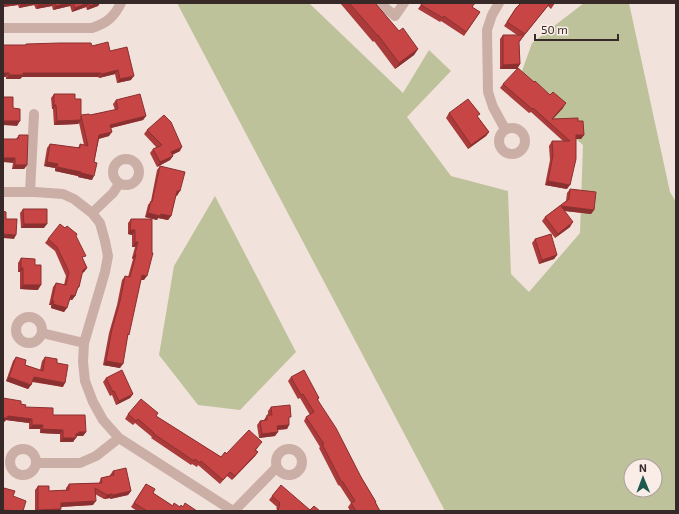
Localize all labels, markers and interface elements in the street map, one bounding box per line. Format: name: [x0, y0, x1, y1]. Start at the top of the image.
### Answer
scale bar: [535, 16, 618, 42]
text: 50 m: [541, 22, 568, 36]
north arrow: [623, 458, 663, 498]
text: N: [639, 461, 647, 474]

